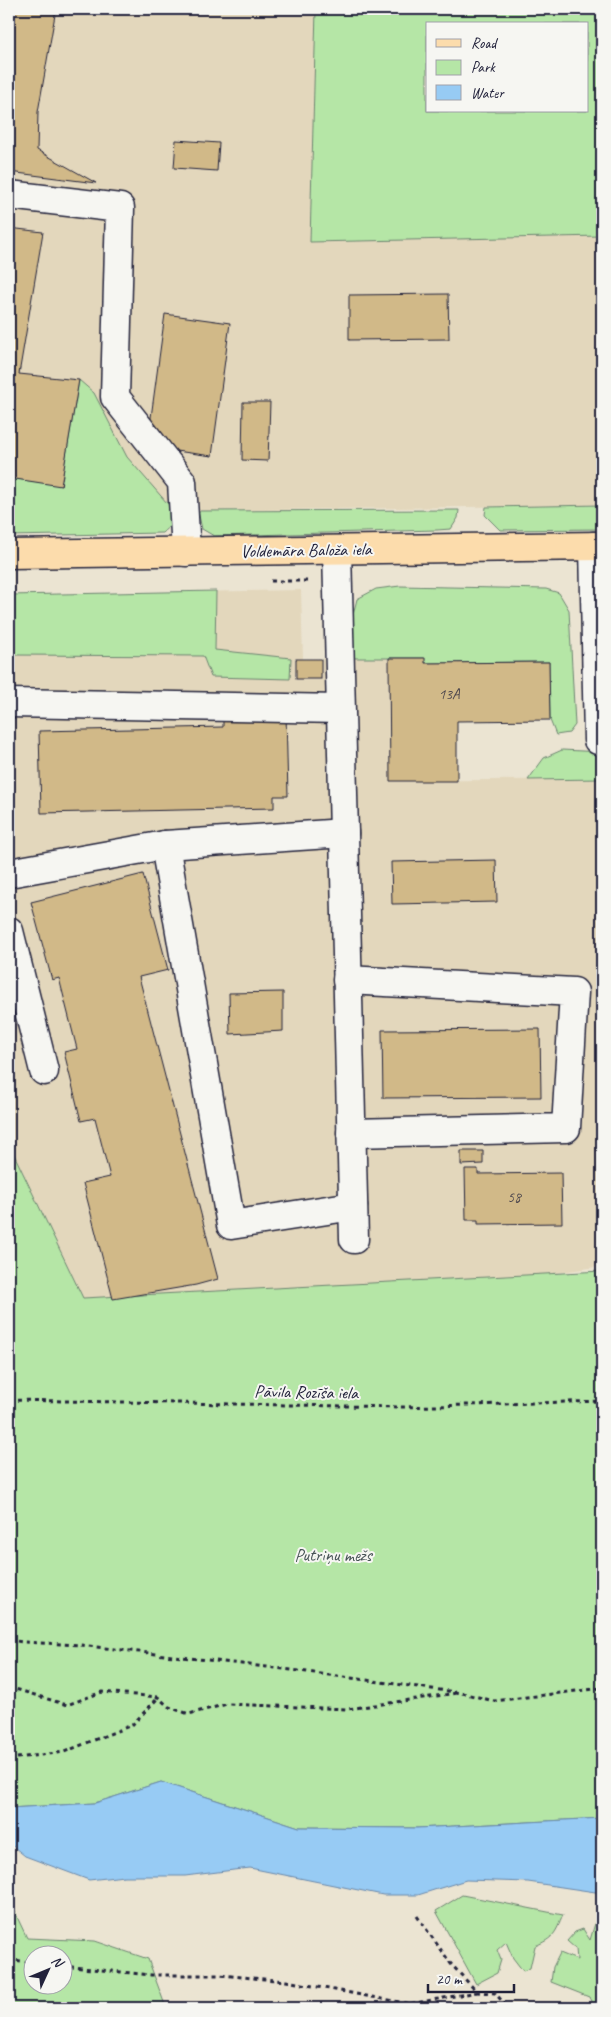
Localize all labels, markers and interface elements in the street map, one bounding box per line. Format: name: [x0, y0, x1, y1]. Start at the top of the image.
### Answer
legend: [426, 22, 588, 112]
text: Road: [471, 34, 498, 53]
text: Park: [471, 58, 496, 77]
text: Water: [471, 84, 505, 103]
street label: Voldemāra Baloža iela: [240, 538, 373, 562]
house number: 13A: [438, 685, 461, 704]
house number: 58: [507, 1188, 522, 1207]
street label: Pāvila Rozīša iela: [254, 1380, 359, 1404]
park label: Putriņu mežs: [294, 1544, 373, 1566]
north arrow: [22, 1944, 72, 1994]
text: N: [48, 1952, 68, 1972]
scale bar: [428, 1962, 515, 1994]
text: 20 m: [436, 1970, 463, 1989]

